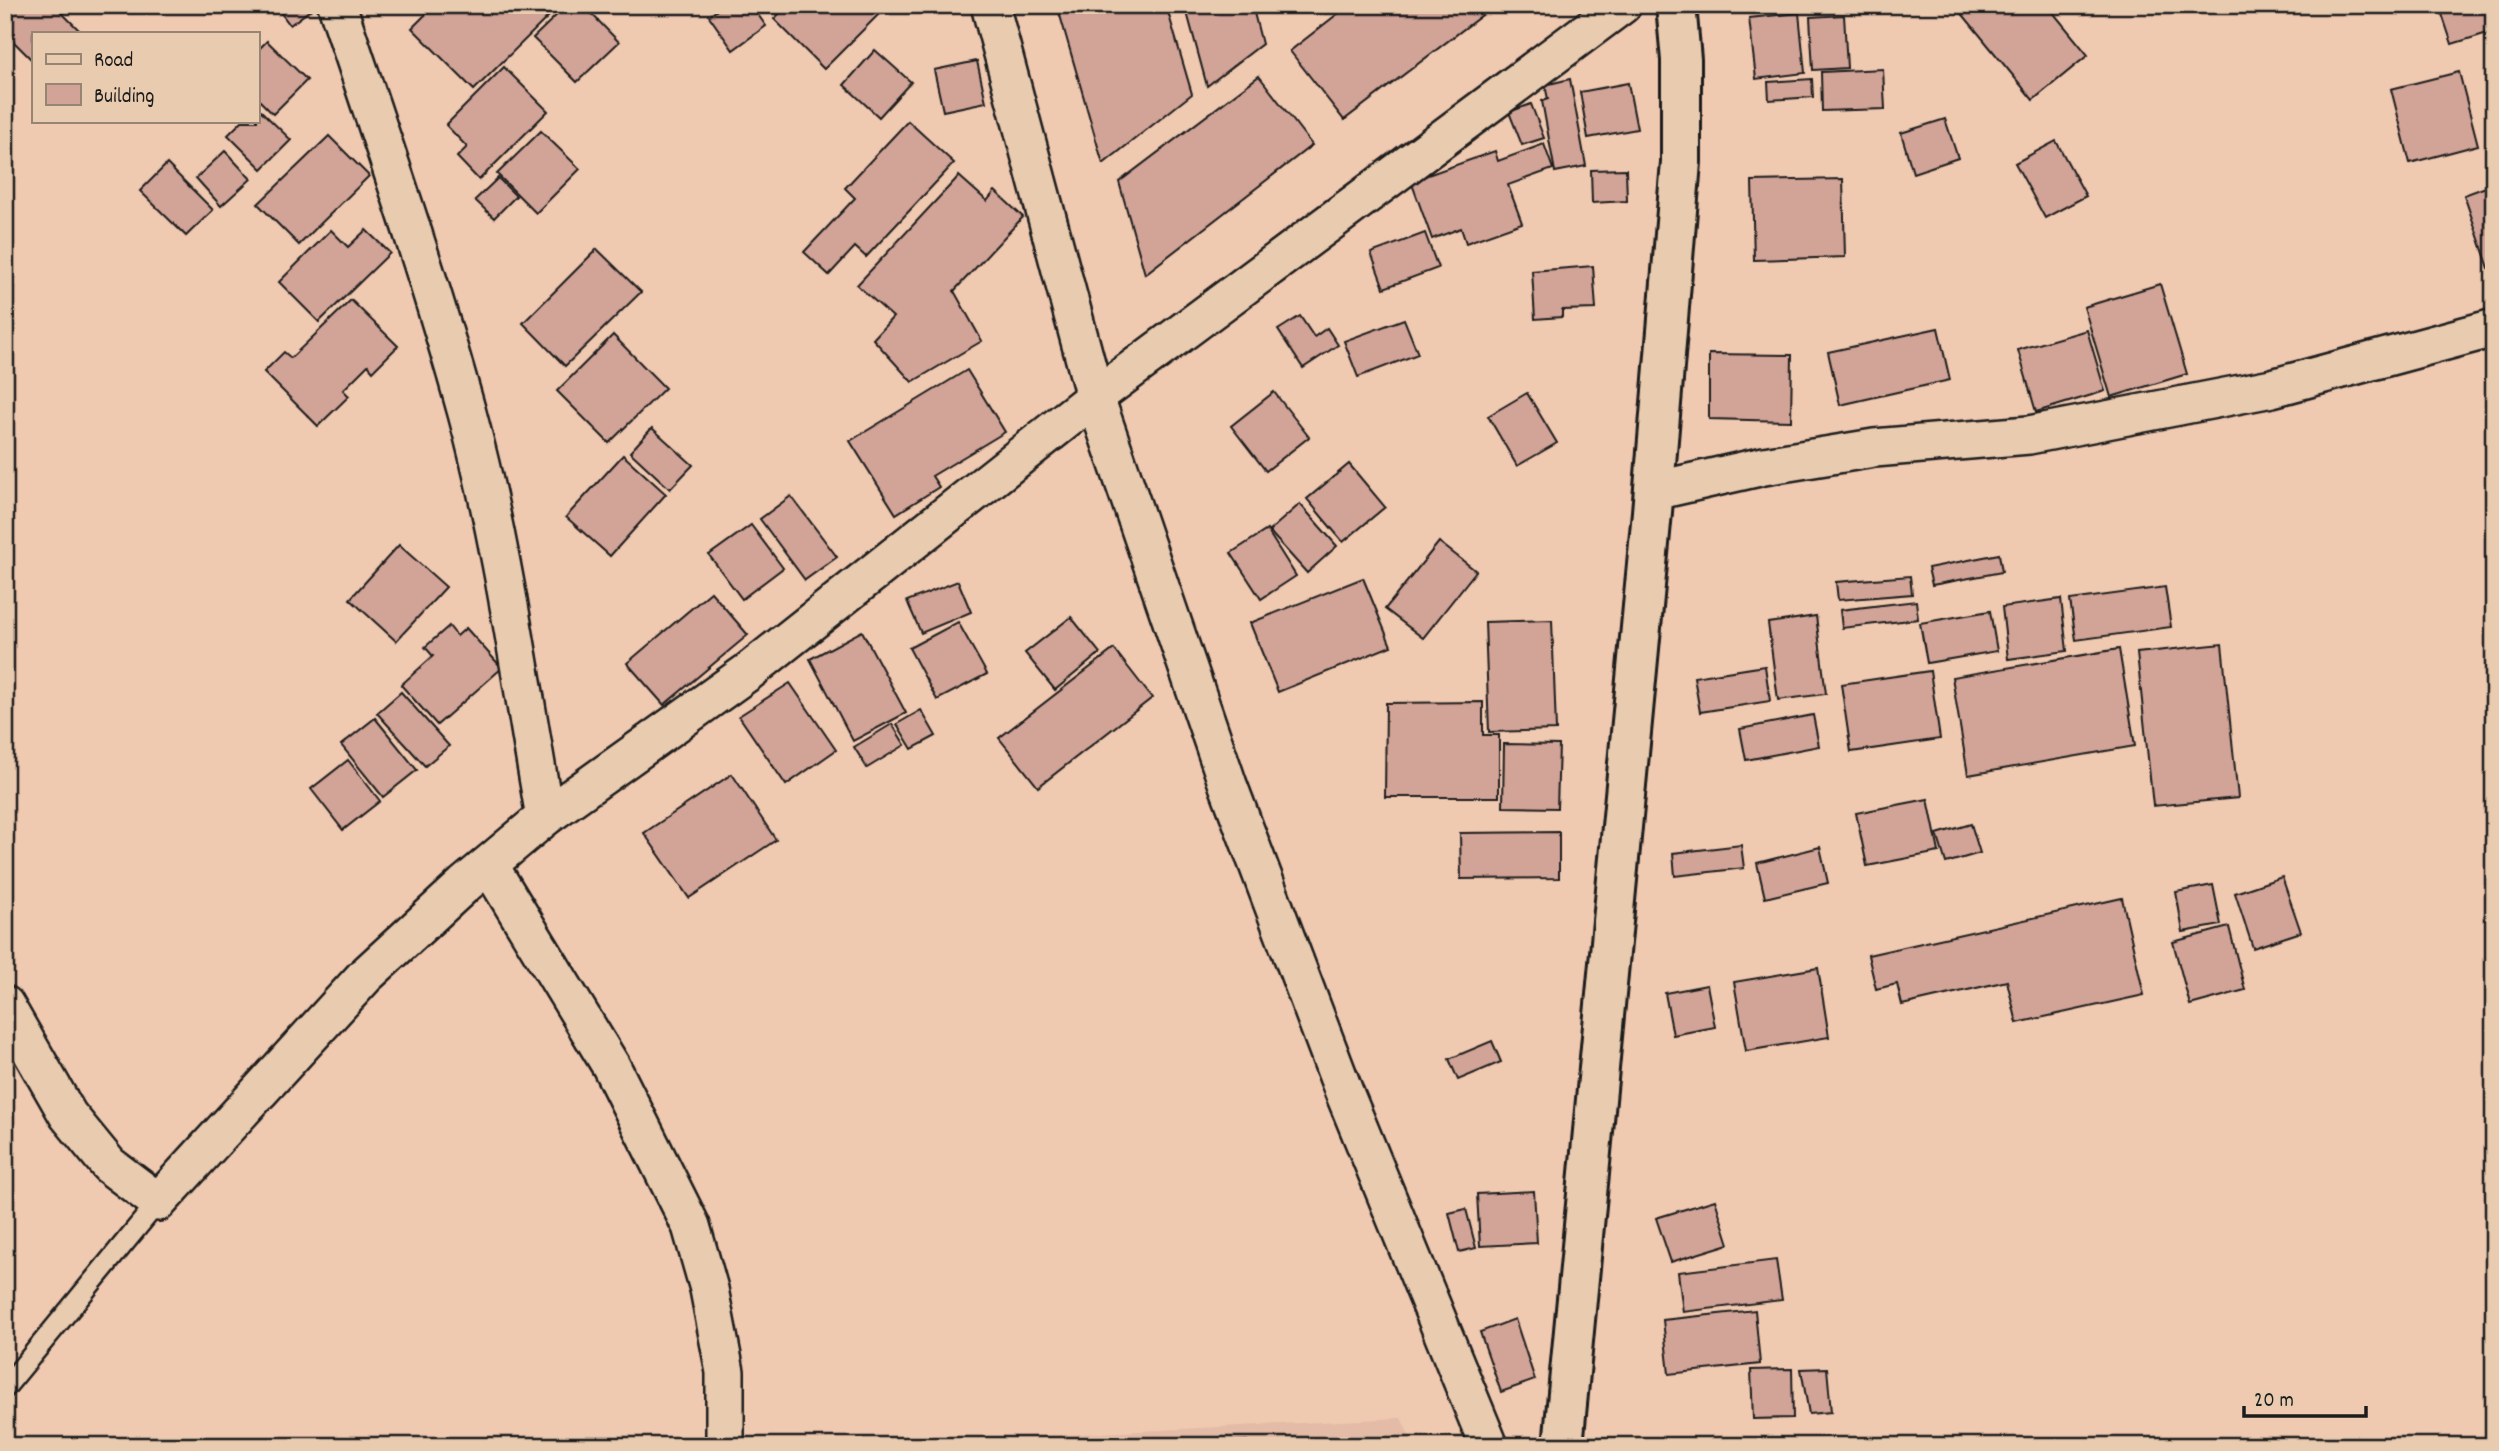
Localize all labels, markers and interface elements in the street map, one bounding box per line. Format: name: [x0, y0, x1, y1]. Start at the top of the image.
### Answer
legend: [32, 32, 259, 122]
text: Road: [94, 47, 133, 77]
text: Building: [94, 83, 154, 113]
scale bar: [2244, 1374, 2366, 1418]
text: 20 m: [2254, 1387, 2294, 1417]

